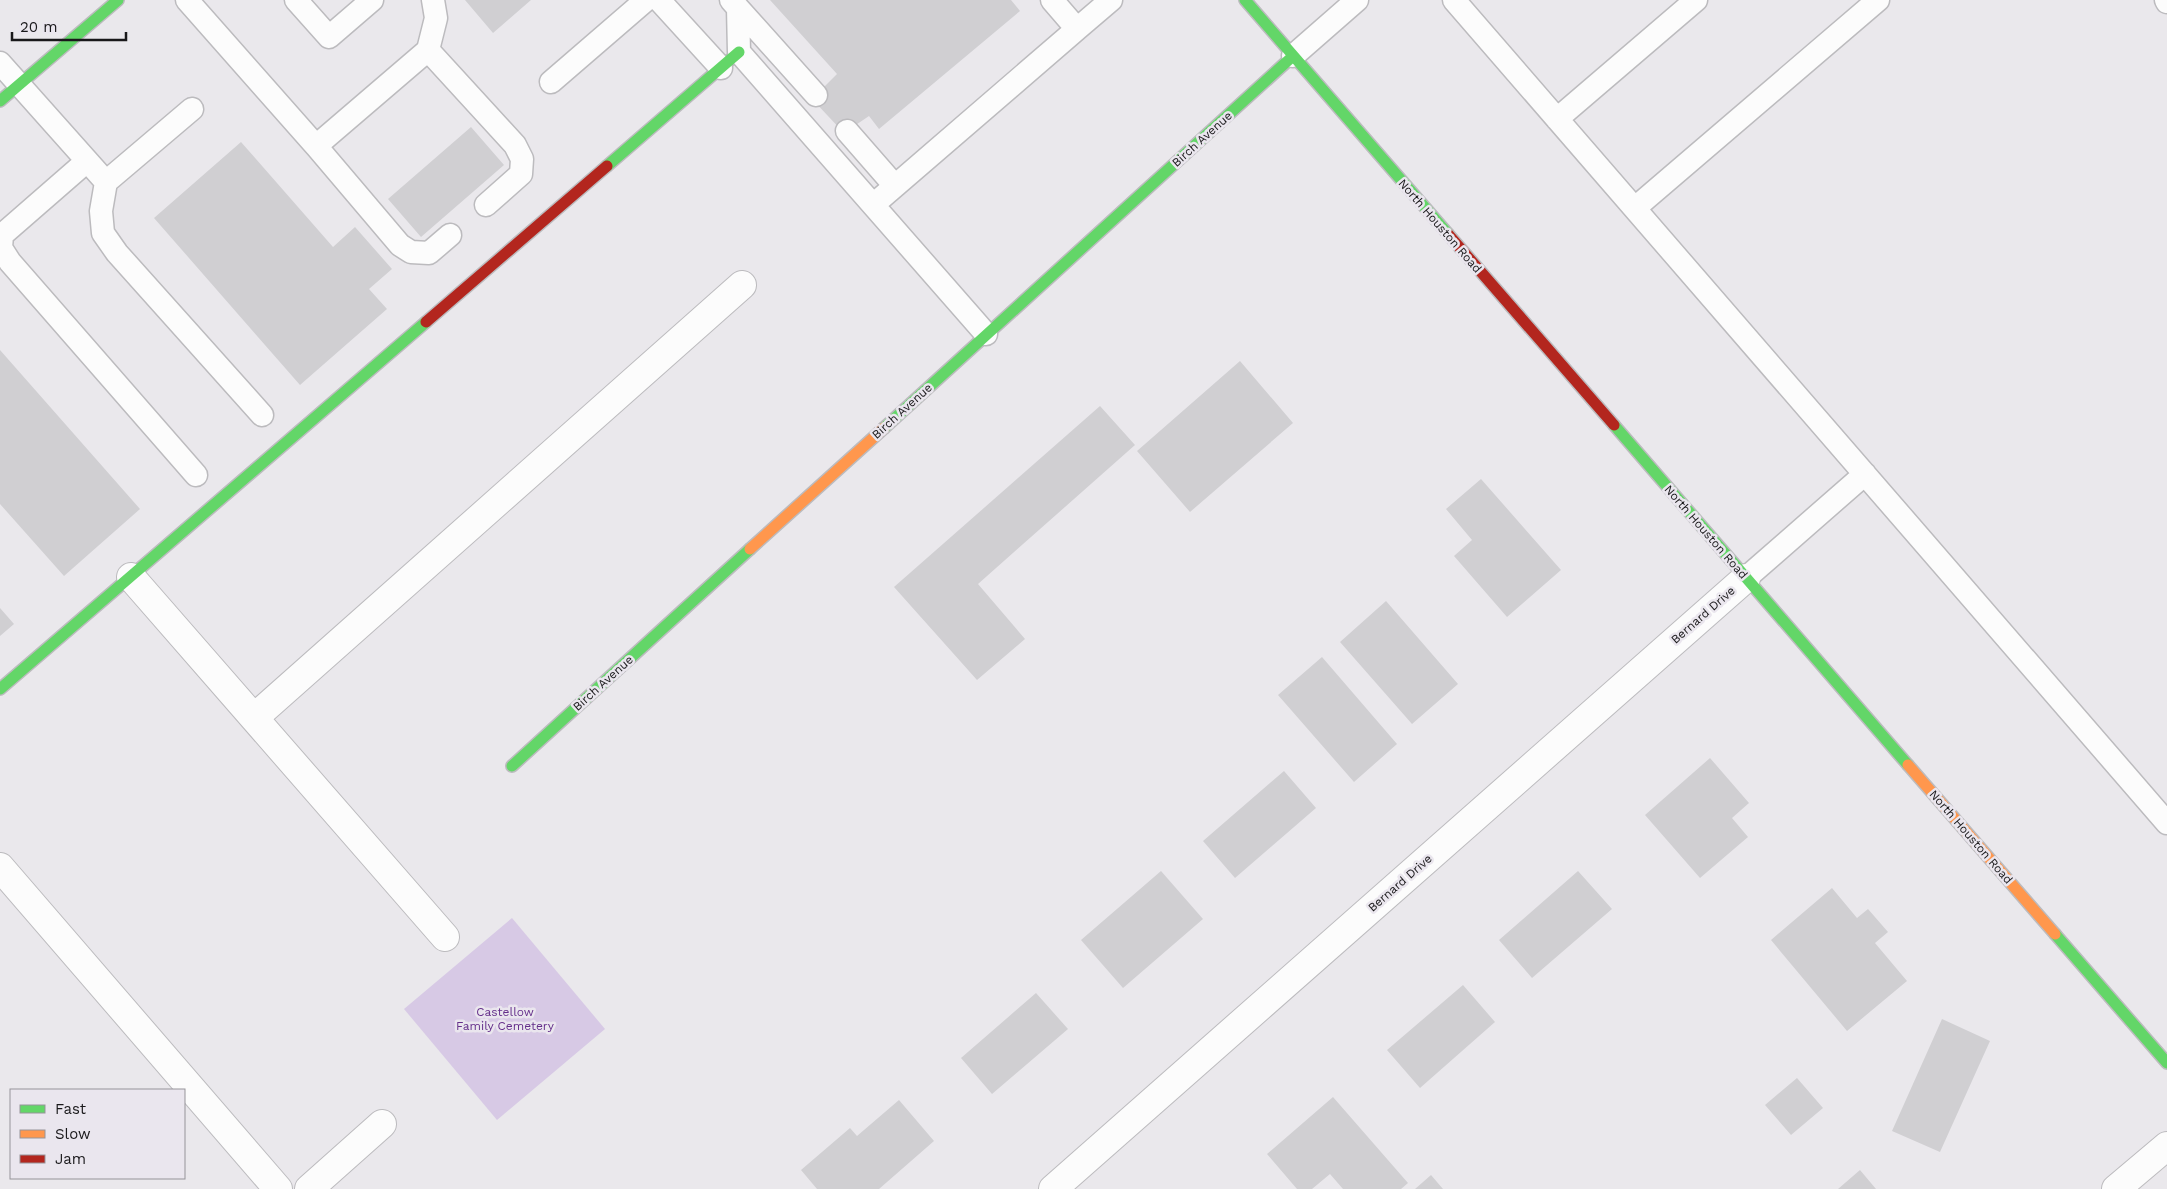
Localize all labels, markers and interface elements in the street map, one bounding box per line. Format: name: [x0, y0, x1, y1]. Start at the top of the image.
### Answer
scale bar: [12, 10, 126, 42]
text: 20 m: [20, 18, 58, 36]
street label: Birch Avenue: [1169, 108, 1235, 170]
street label: North Houston Road: [1395, 176, 1485, 276]
street label: Birch Avenue: [869, 380, 935, 442]
street label: North Houston Road: [1661, 482, 1751, 582]
street label: Bernard Drive: [1668, 583, 1738, 647]
street label: Birch Avenue: [570, 652, 636, 714]
street label: North Houston Road: [1926, 787, 2016, 887]
street label: Bernard Drive: [1365, 851, 1435, 915]
park label: Castellow Family Cemetery: [456, 1005, 555, 1033]
legend: [10, 1089, 185, 1179]
text: Fast: [55, 1100, 87, 1118]
text: Slow: [55, 1125, 91, 1143]
text: Jam: [55, 1150, 86, 1168]

